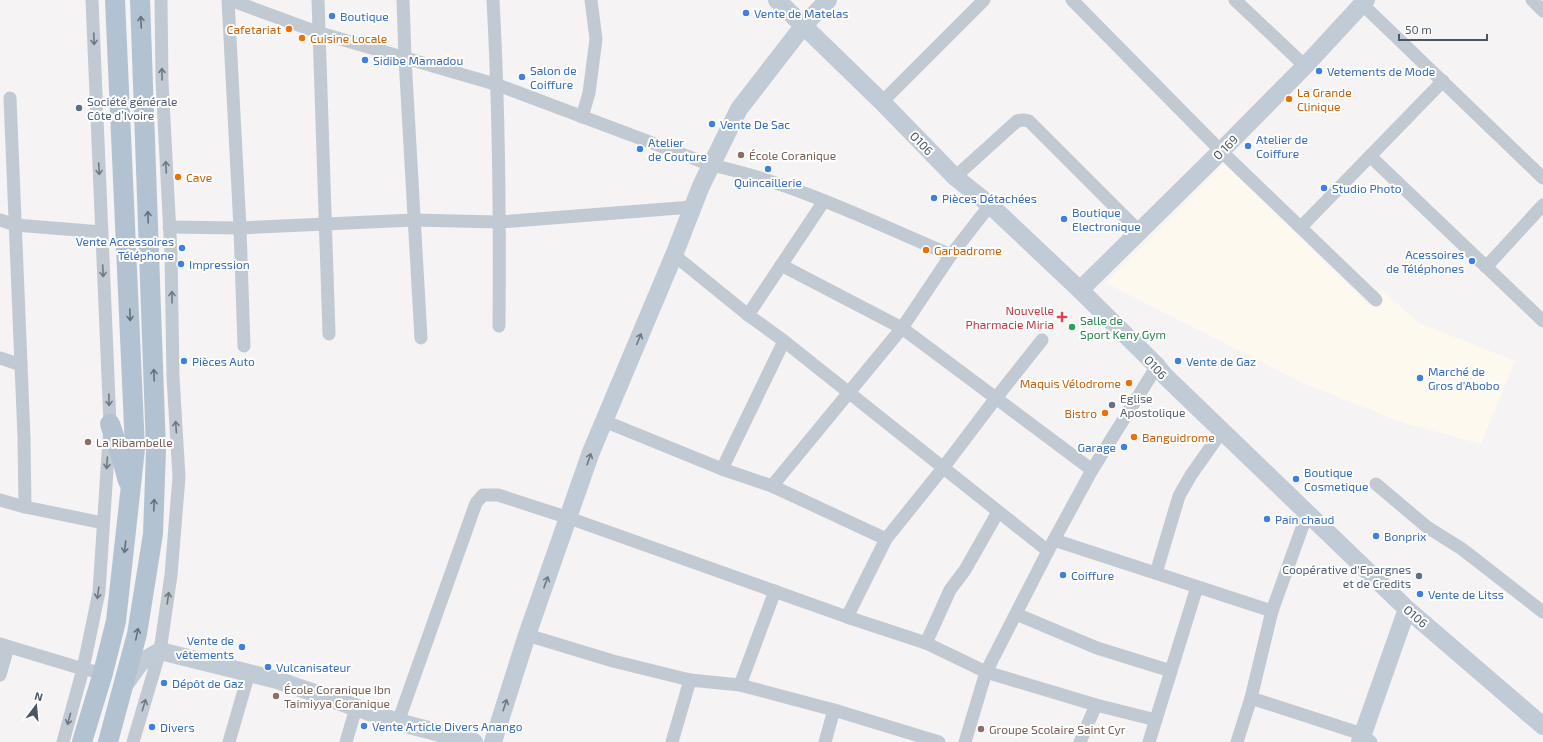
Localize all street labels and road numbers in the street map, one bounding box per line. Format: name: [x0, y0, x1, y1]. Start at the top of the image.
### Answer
street label: O106: [908, 128, 936, 158]
street label: O 169: [1210, 132, 1240, 162]
street label: O106: [1142, 352, 1170, 382]
street label: O106: [1401, 602, 1431, 630]

